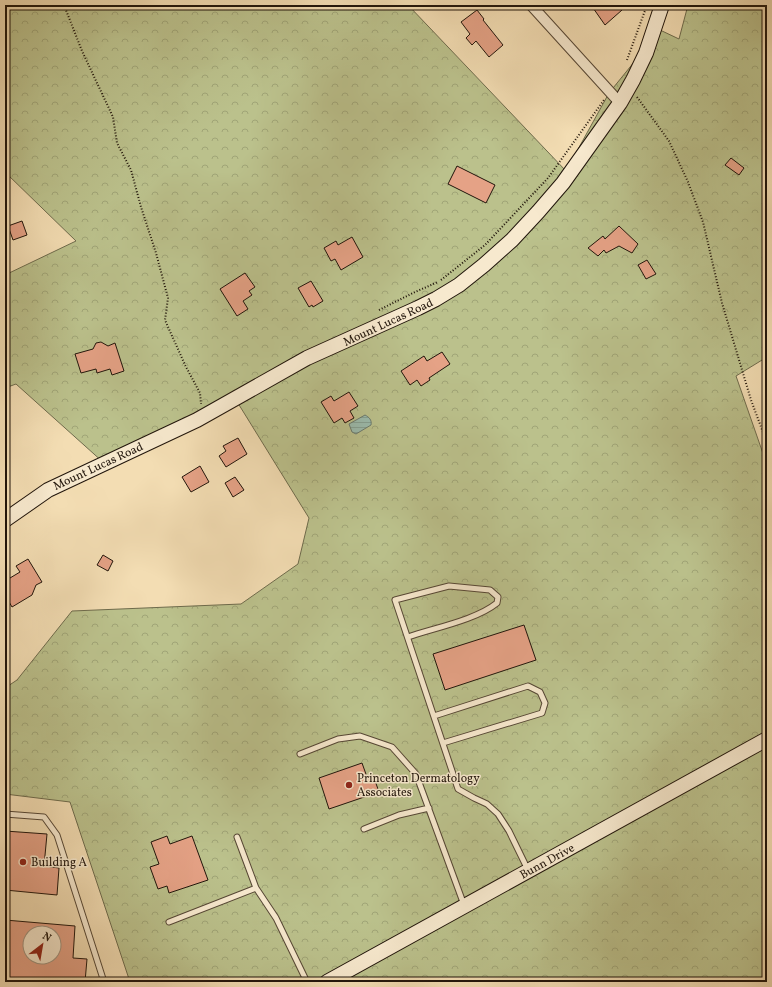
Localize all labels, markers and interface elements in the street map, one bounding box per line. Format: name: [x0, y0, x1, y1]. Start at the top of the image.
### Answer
street label: Mount Lucas Road: [341, 295, 436, 351]
street label: Mount Lucas Road: [51, 439, 146, 495]
place label: Princeton Dermatology Associates: [357, 771, 480, 801]
marker: Princeton Dermatology Associates: [344, 780, 354, 790]
street label: Bunn Drive: [517, 840, 578, 883]
place label: Building A: [31, 855, 88, 871]
marker: Building A: [18, 857, 28, 867]
north arrow: [22, 925, 62, 965]
text: N: [39, 929, 54, 946]

